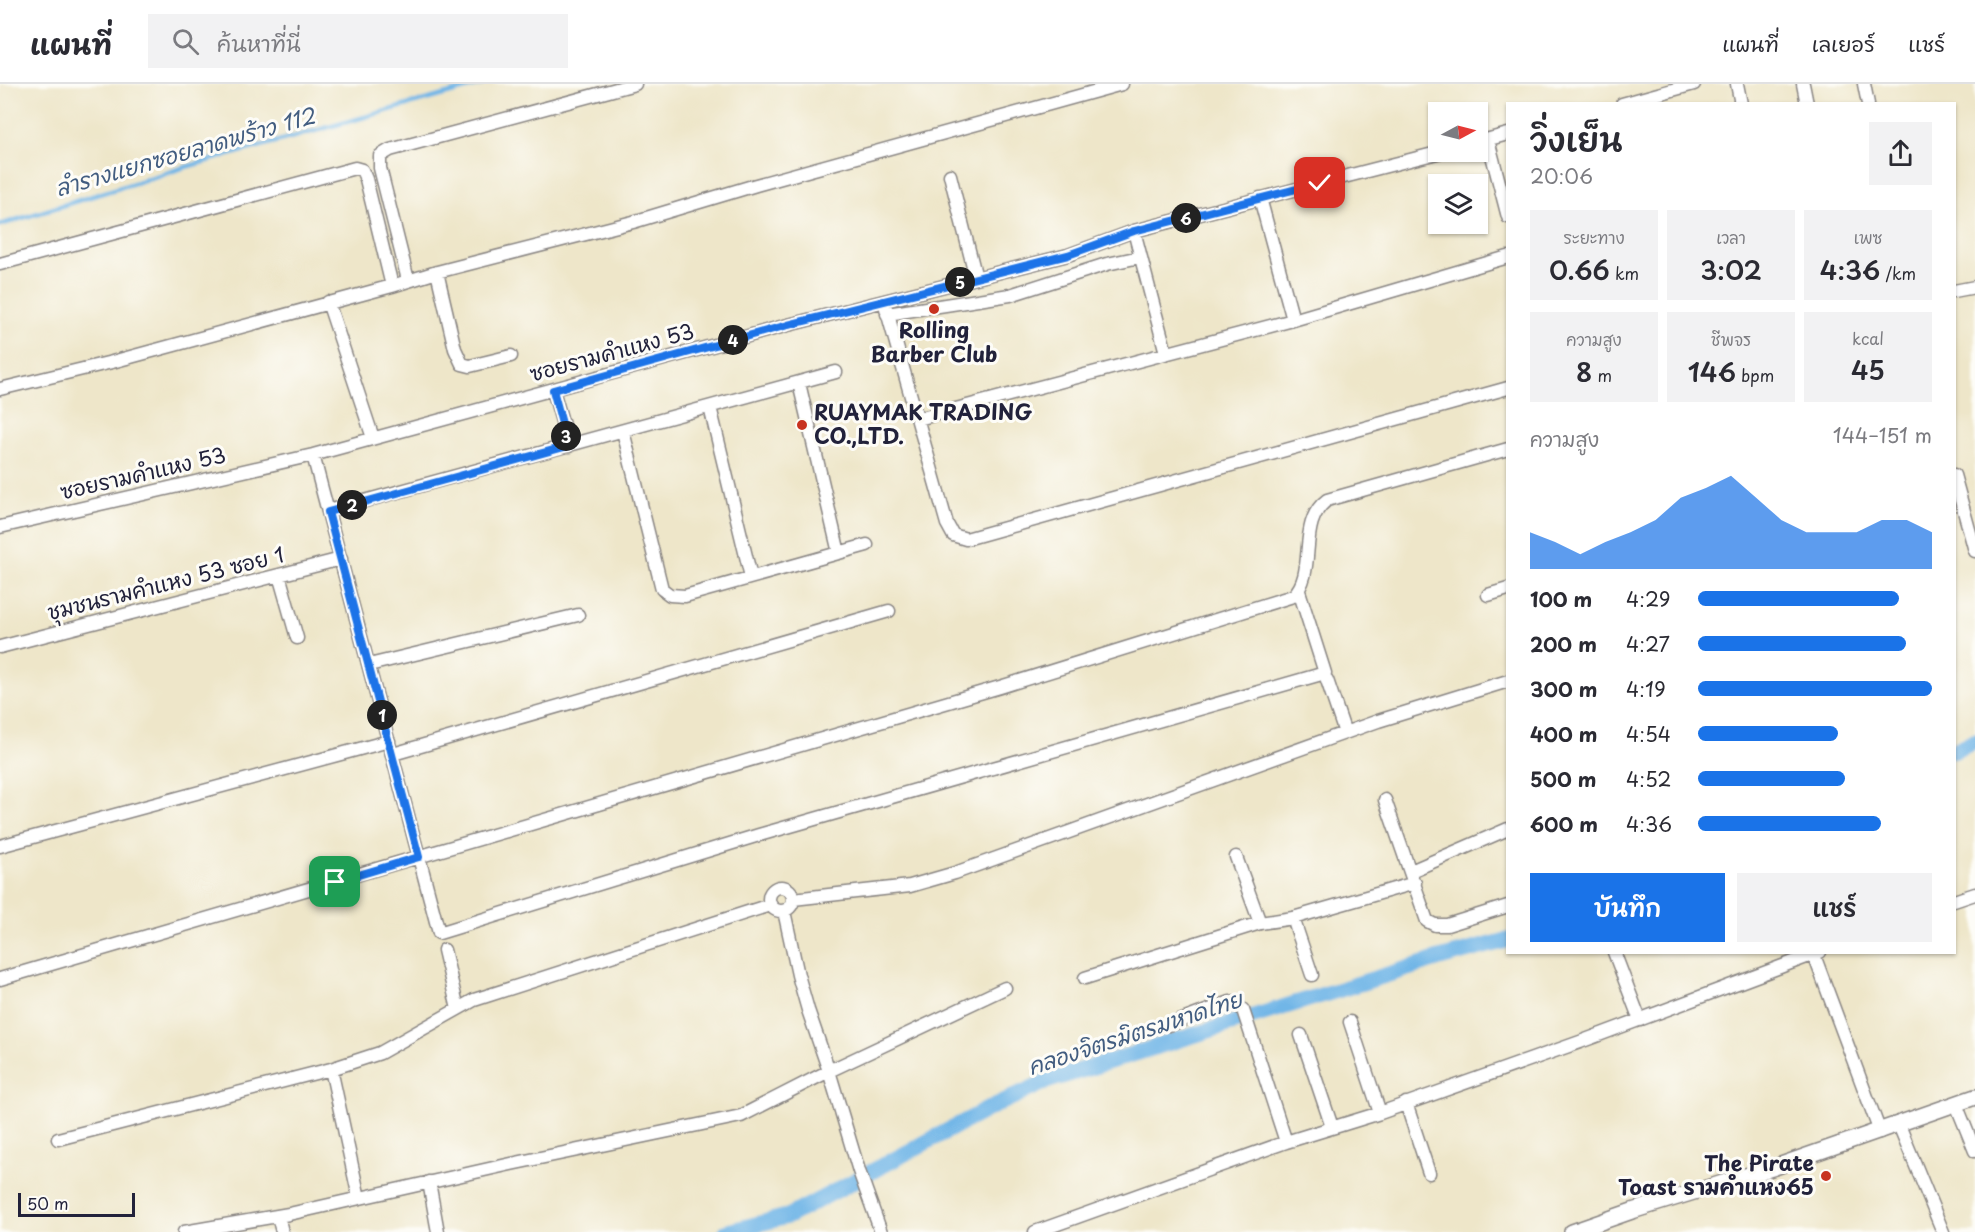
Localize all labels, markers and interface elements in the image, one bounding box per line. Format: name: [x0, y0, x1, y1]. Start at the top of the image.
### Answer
search box: [148, 14, 568, 68]
text: แผนที่: [30, 22, 112, 65]
icon: search: [169, 25, 202, 58]
text: ค้นหาที่นี่: [217, 26, 301, 59]
text: แผนที่: [1722, 27, 1779, 59]
text: เลเยอร์: [1812, 27, 1875, 59]
text: แชร์: [1908, 27, 1945, 59]
water label: ลำรางแยกซอยลาดพร้าว 112: [51, 97, 320, 203]
north arrow: [1428, 102, 1488, 162]
map controls: [1428, 102, 1488, 234]
text: วิ่งเย็น: [1530, 113, 1622, 163]
button: share: [1869, 122, 1932, 185]
pin: [1294, 157, 1345, 208]
text: 20:06: [1530, 161, 1593, 191]
icon: check: [1303, 166, 1336, 199]
button: layers: [1428, 174, 1488, 234]
pin: 6: [1171, 203, 1201, 233]
text: 6: [1180, 206, 1192, 230]
text: ระยะทาง: [1563, 225, 1625, 249]
text: เวลา: [1716, 225, 1746, 249]
text: เพซ: [1854, 225, 1882, 249]
text: 0.66: [1549, 250, 1610, 289]
text: 3:02: [1700, 250, 1762, 289]
text: 4:36: [1820, 250, 1880, 289]
text: km: [1610, 261, 1639, 285]
text: /km: [1880, 261, 1916, 285]
pin: 5: [945, 267, 975, 297]
text: 5: [955, 270, 965, 294]
marker: Rolling Barber Club: [927, 302, 941, 316]
place label: Rolling Barber Club: [871, 313, 997, 369]
street label: ซอยรามคำแหง 53: [526, 314, 697, 388]
pin: 4: [718, 325, 748, 355]
text: kcal: [1852, 326, 1884, 350]
text: ความสูง: [1566, 327, 1622, 351]
text: ชีพจร: [1711, 327, 1751, 351]
text: 4: [728, 328, 738, 352]
text: 45: [1851, 350, 1885, 389]
text: 8: [1576, 352, 1592, 391]
text: 146: [1688, 352, 1736, 391]
text: m: [1592, 363, 1612, 387]
text: bpm: [1736, 363, 1774, 387]
place label: RUAYMAK TRADING CO.,LTD.: [814, 395, 1032, 451]
marker: RUAYMAK TRADING CO.,LTD.: [795, 418, 809, 432]
text: 144–151 m: [1833, 420, 1932, 450]
pin: 3: [551, 421, 581, 451]
text: 3: [561, 424, 571, 448]
text: ความสูง: [1530, 424, 1599, 454]
street label: ซอยรามคำแหง 53: [57, 437, 228, 507]
pin: 2: [337, 490, 367, 520]
text: 2: [346, 493, 358, 517]
street label: ชุมชนรามคำแหง 53 ซอย 1: [44, 537, 288, 629]
text: 100 m: [1530, 584, 1592, 614]
text: 4:29: [1626, 584, 1670, 614]
text: 200 m: [1530, 629, 1597, 659]
text: 4:27: [1626, 629, 1670, 659]
text: 300 m: [1530, 674, 1598, 704]
text: 4:19: [1626, 674, 1666, 704]
pin: 1: [367, 700, 397, 730]
text: 1: [378, 703, 386, 727]
text: 400 m: [1530, 719, 1598, 749]
text: 4:54: [1626, 719, 1671, 749]
text: 500 m: [1530, 764, 1597, 794]
text: 4:52: [1626, 764, 1671, 794]
text: 600 m: [1530, 809, 1598, 839]
text: 4:36: [1626, 809, 1672, 839]
pin: [309, 856, 360, 907]
icon: arrive: [318, 865, 351, 898]
button: บันทึก: [1530, 873, 1725, 942]
button: แชร์: [1737, 873, 1932, 942]
water label: คลองจิตรมิตรมหาดไทย: [1023, 981, 1248, 1082]
place label: The Pirate Toast รามคำแหง65: [1618, 1146, 1814, 1202]
marker: The Pirate Toast รามคำแหง65: [1819, 1169, 1833, 1183]
scale bar: [18, 1190, 135, 1218]
text: 50 m: [27, 1191, 68, 1215]

